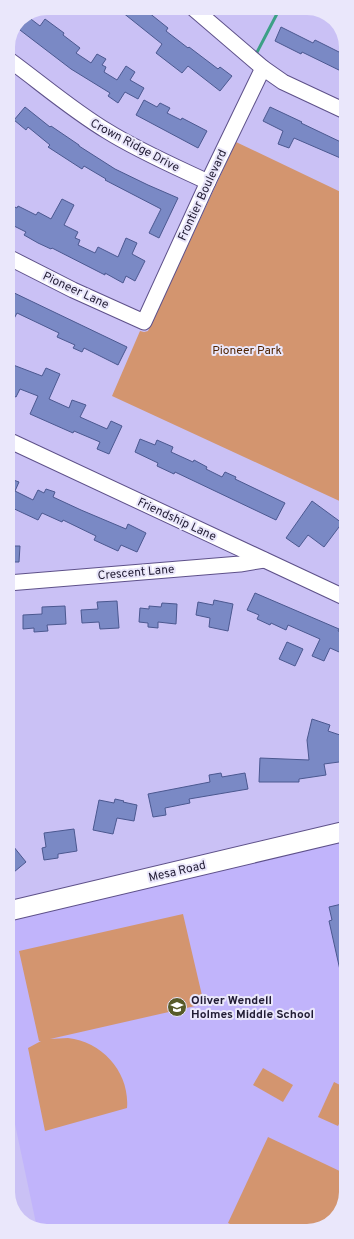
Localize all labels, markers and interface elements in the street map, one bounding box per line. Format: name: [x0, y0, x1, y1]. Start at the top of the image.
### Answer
street label: Crown Ridge Drive: [87, 116, 182, 176]
street label: Frontier Boulevard: [175, 147, 231, 244]
street label: Pioneer Lane: [40, 269, 111, 313]
park label: Pioneer Park: [212, 343, 282, 359]
street label: Friendship Lane: [135, 495, 219, 545]
street label: Crescent Lane: [97, 562, 175, 584]
street label: Mesa Road: [147, 858, 207, 886]
place label: Oliver Wendell Holmes Middle School: [191, 993, 314, 1023]
school or university icon: Oliver Wendell Holmes Middle School: [166, 996, 188, 1018]

